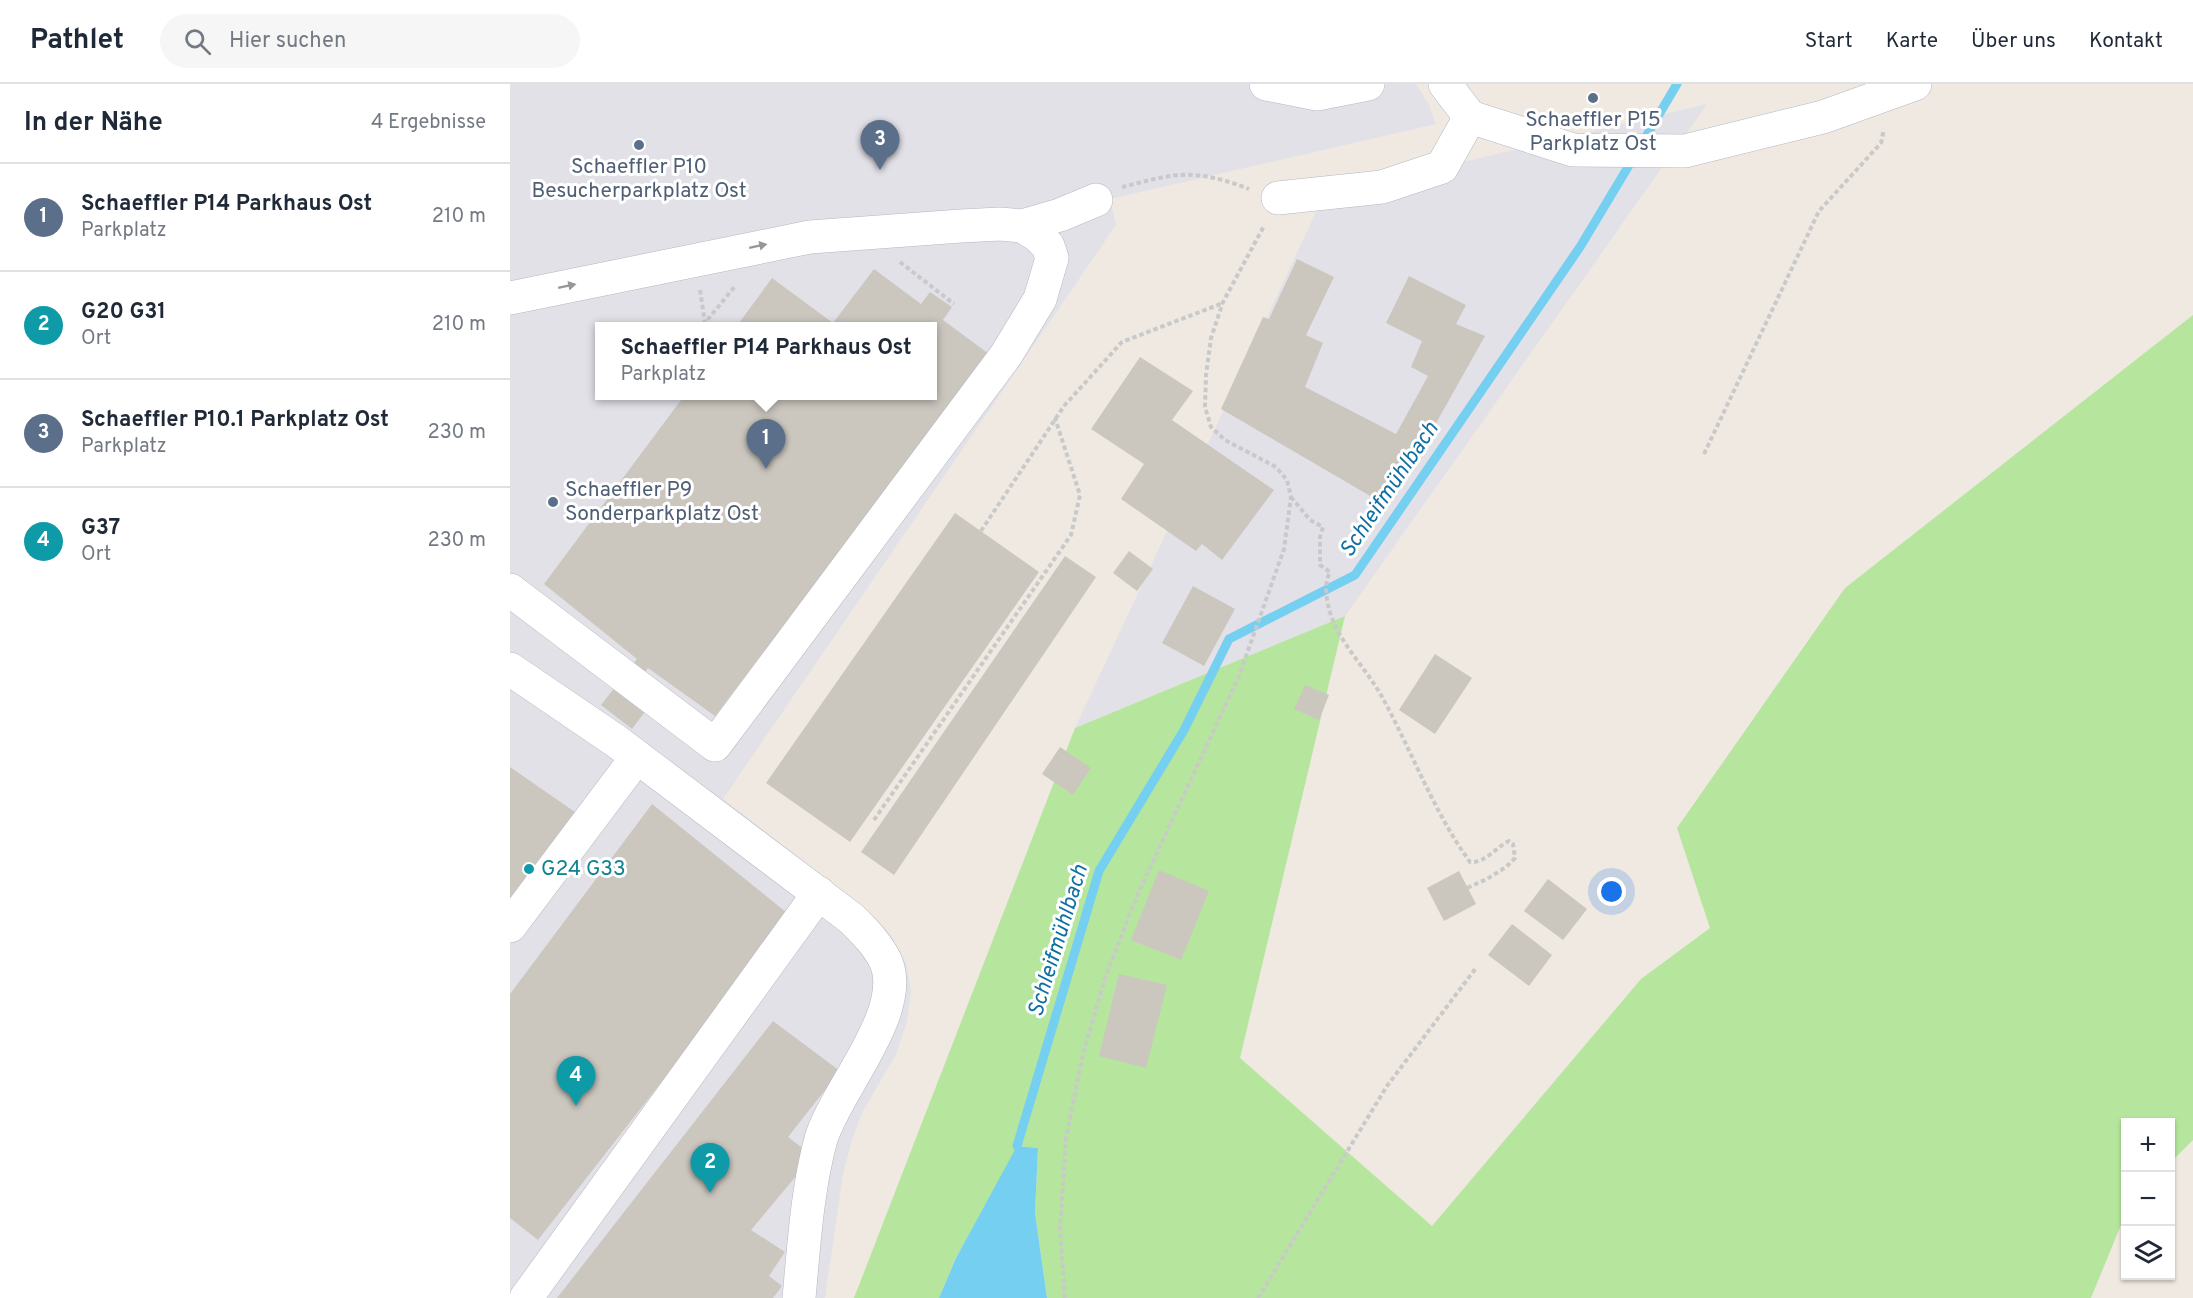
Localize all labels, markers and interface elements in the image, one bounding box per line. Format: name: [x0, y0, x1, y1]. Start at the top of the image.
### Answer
search box: [160, 14, 580, 68]
text: Pathlet: [30, 23, 124, 59]
icon: search: [181, 25, 214, 58]
text: Hier suchen: [229, 28, 346, 55]
text: Start: [1805, 28, 1853, 55]
text: Karte: [1886, 28, 1938, 55]
text: Über uns: [1971, 28, 2056, 55]
text: Kontakt: [2089, 28, 2163, 55]
marker: Schaeffler P15 Parkplatz Ost: [1586, 91, 1600, 105]
text: In der Nähe: [24, 107, 163, 140]
place label: Schaeffler P15 Parkplatz Ost: [1525, 107, 1661, 158]
text: 4 Ergebnisse: [371, 110, 486, 136]
pin: 3: [860, 120, 899, 170]
marker: Schaeffler P10 Besucherparkplatz Ost: [632, 138, 646, 152]
place label: Schaeffler P10 Besucherparkplatz Ost: [531, 154, 747, 205]
text: Schaeffler P14 Parkhaus Ost: [81, 191, 372, 218]
text: 1: [40, 204, 48, 230]
text: 210 m: [432, 204, 486, 230]
text: Parkplatz: [81, 218, 167, 244]
one-way arrow: [749, 241, 768, 250]
one-way arrow: [558, 281, 577, 290]
text: G20 G31: [81, 299, 166, 326]
text: 2: [37, 312, 50, 338]
text: 210 m: [432, 312, 486, 338]
popup: [595, 322, 937, 400]
text: Ort: [81, 326, 111, 352]
text: Schaeffler P14 Parkhaus Ost: [620, 335, 912, 362]
text: Parkplatz: [620, 362, 706, 388]
text: Schaeffler P10.1 Parkplatz Ost: [81, 407, 389, 434]
water label: Schleifmühlbach: [1335, 417, 1445, 563]
text: 3: [38, 420, 50, 446]
text: 230 m: [427, 420, 486, 446]
pin: 1: [746, 420, 786, 469]
text: Parkplatz: [81, 434, 167, 460]
place label: Schaeffler P9 Sonderparkplatz Ost: [565, 477, 759, 528]
marker: Schaeffler P9 Sonderparkplatz Ost: [546, 495, 560, 509]
text: G37: [81, 515, 120, 542]
text: 4: [37, 528, 50, 554]
text: 230 m: [427, 528, 486, 554]
text: Ort: [81, 542, 111, 568]
place label: G24 G33: [541, 856, 626, 883]
marker: G24 G33: [522, 862, 536, 876]
water label: Schleifmühlbach: [1023, 862, 1095, 1020]
your location: [1597, 877, 1626, 906]
pin: 4: [556, 1056, 596, 1106]
map controls: [2121, 1118, 2175, 1280]
button: +: [2121, 1118, 2175, 1172]
pin: 2: [690, 1144, 730, 1193]
button: −: [2121, 1172, 2175, 1226]
button: layers: [2121, 1226, 2175, 1280]

